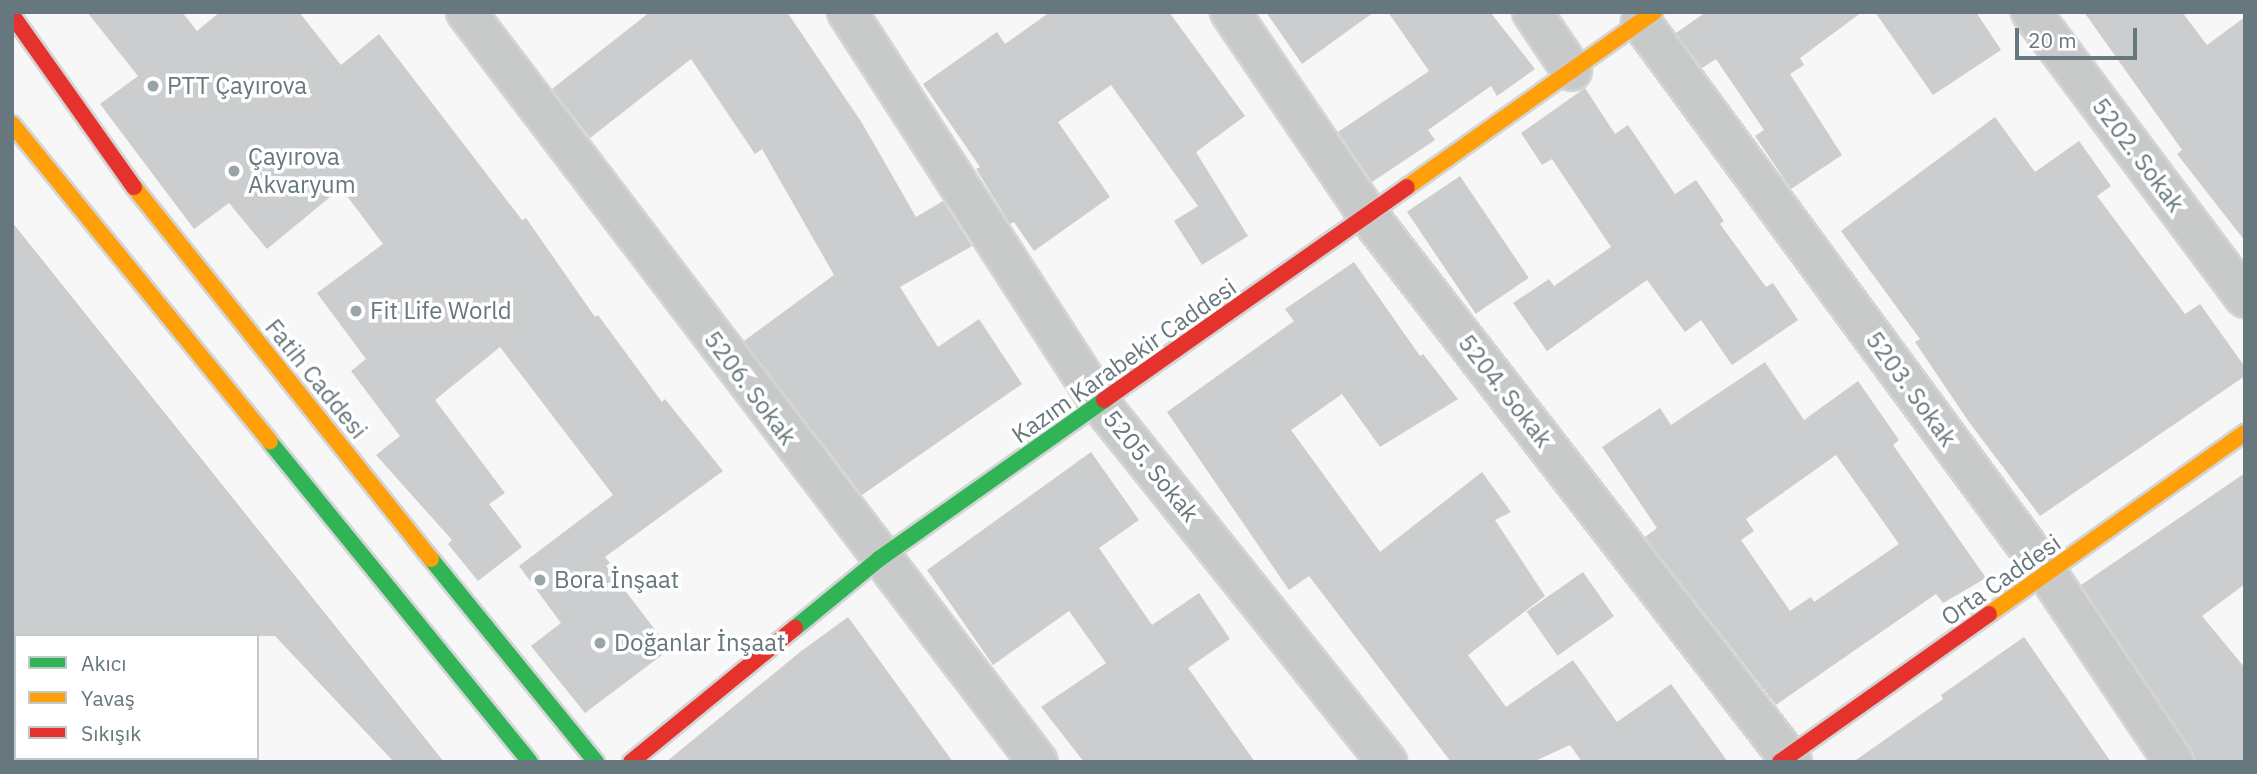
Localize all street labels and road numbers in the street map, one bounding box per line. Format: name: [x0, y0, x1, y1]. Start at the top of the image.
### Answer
street label: 5202. Sokak: [2086, 92, 2190, 218]
street label: Kazım Karabekir Caddesi: [1006, 273, 1242, 449]
street label: Fatih Caddesi: [259, 313, 373, 445]
street label: 5206. Sokak: [698, 325, 802, 451]
street label: 5203. Sokak: [1860, 326, 1962, 452]
street label: 5204. Sokak: [1452, 329, 1558, 453]
street label: 5205. Sokak: [1097, 404, 1205, 528]
street label: Orta Caddesi: [1936, 528, 2066, 632]

